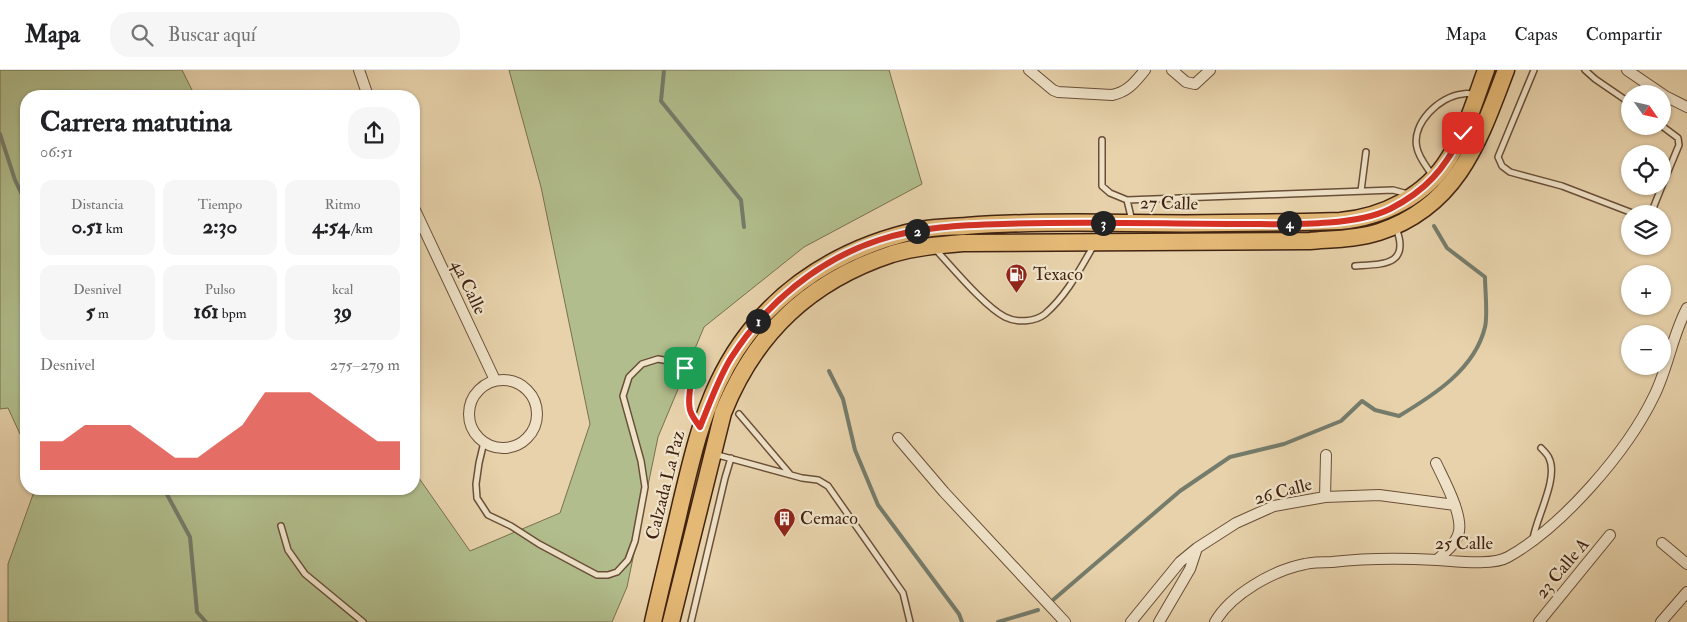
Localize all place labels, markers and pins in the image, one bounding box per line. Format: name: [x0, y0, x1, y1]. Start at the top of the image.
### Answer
pin: [1442, 112, 1484, 154]
pin: 3: [1090, 210, 1116, 236]
pin: 4: [1276, 210, 1302, 236]
pin: 2: [904, 218, 930, 244]
fuel station icon: Texaco: [1005, 262, 1029, 293]
place label: Texaco: [1033, 263, 1083, 286]
pin: 1: [746, 308, 770, 334]
pin: [664, 347, 706, 389]
building icon: Cemaco: [772, 506, 796, 537]
place label: Cemaco: [800, 507, 858, 530]

